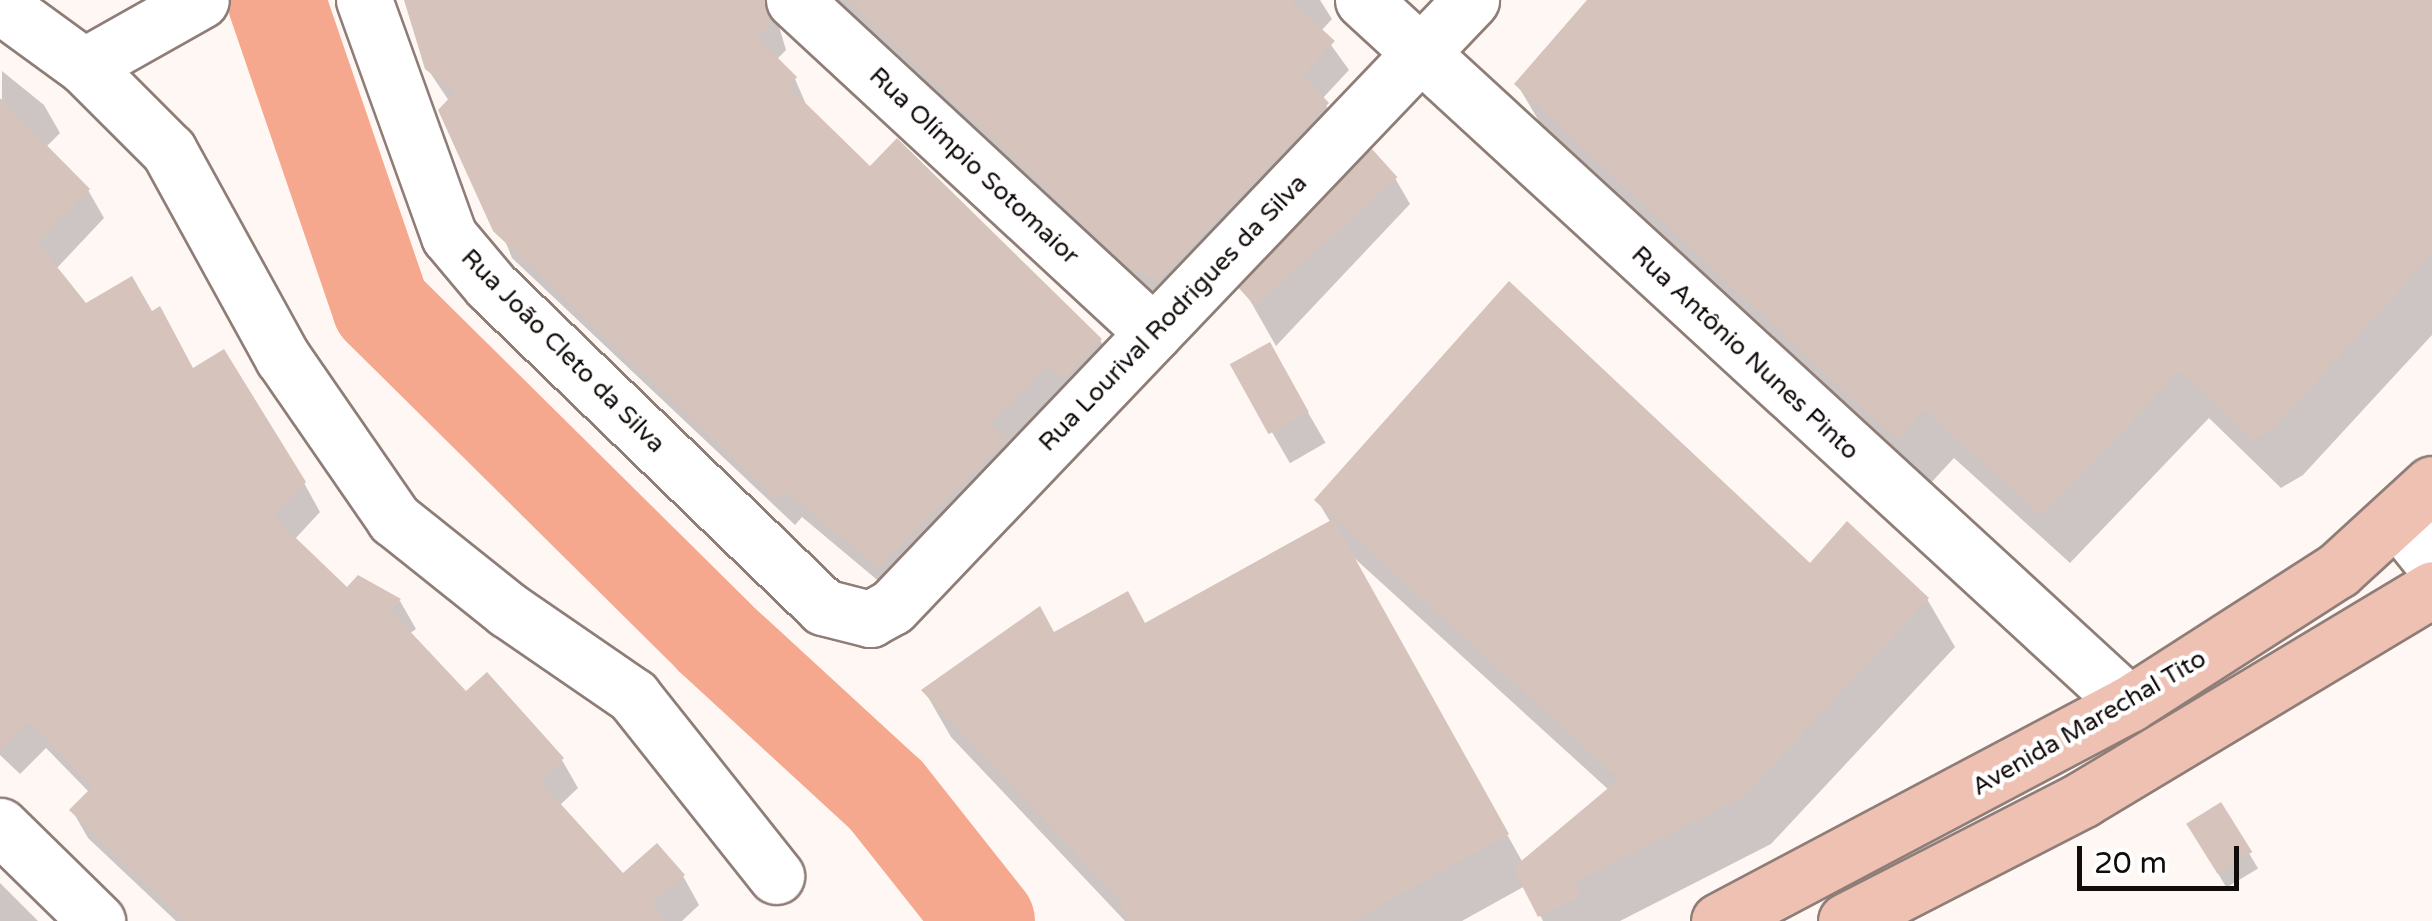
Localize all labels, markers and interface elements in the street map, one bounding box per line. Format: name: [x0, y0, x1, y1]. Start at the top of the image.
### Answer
street label: Rua Olímpio Sotomaior: [863, 61, 1085, 271]
street label: Rua Lourival Rodrigues da Silva: [1033, 168, 1313, 458]
street label: Rua Antônio Nunes Pinto: [1625, 240, 1865, 466]
street label: Rua João Cleto da Silva: [455, 243, 671, 459]
street label: Avenida Marechal Tito: [1967, 644, 2211, 802]
scale bar: [2082, 826, 2244, 888]
text: 20 m: [2094, 845, 2167, 882]

